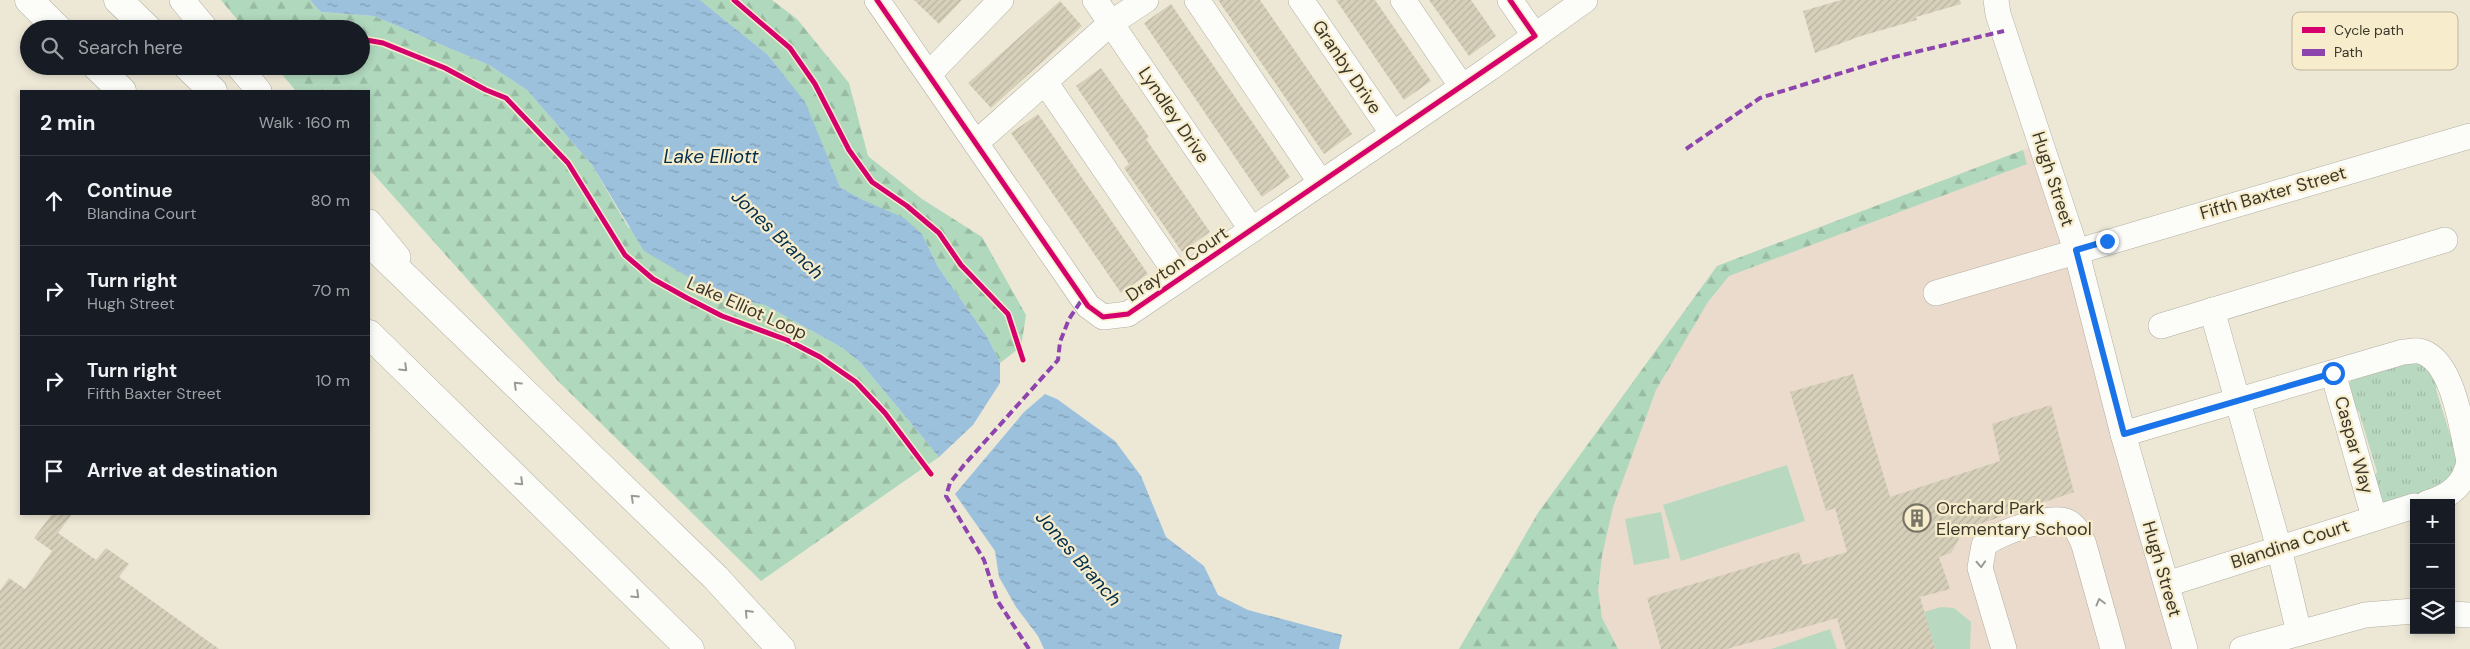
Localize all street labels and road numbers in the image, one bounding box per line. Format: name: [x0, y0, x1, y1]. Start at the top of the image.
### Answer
street label: Granby Drive: [1307, 15, 1387, 119]
street label: Lyndley Drive: [1133, 62, 1215, 168]
street label: Hugh Street: [2026, 128, 2080, 230]
street label: Fifth Baxter Street: [2197, 161, 2349, 225]
street label: Drayton Court: [1121, 221, 1233, 307]
street label: Lake Elliot Loop: [683, 271, 811, 345]
street label: Caspar Way: [2329, 393, 2379, 497]
street label: Blandina Court: [2228, 514, 2352, 574]
street label: Hugh Street: [2137, 518, 2187, 620]

